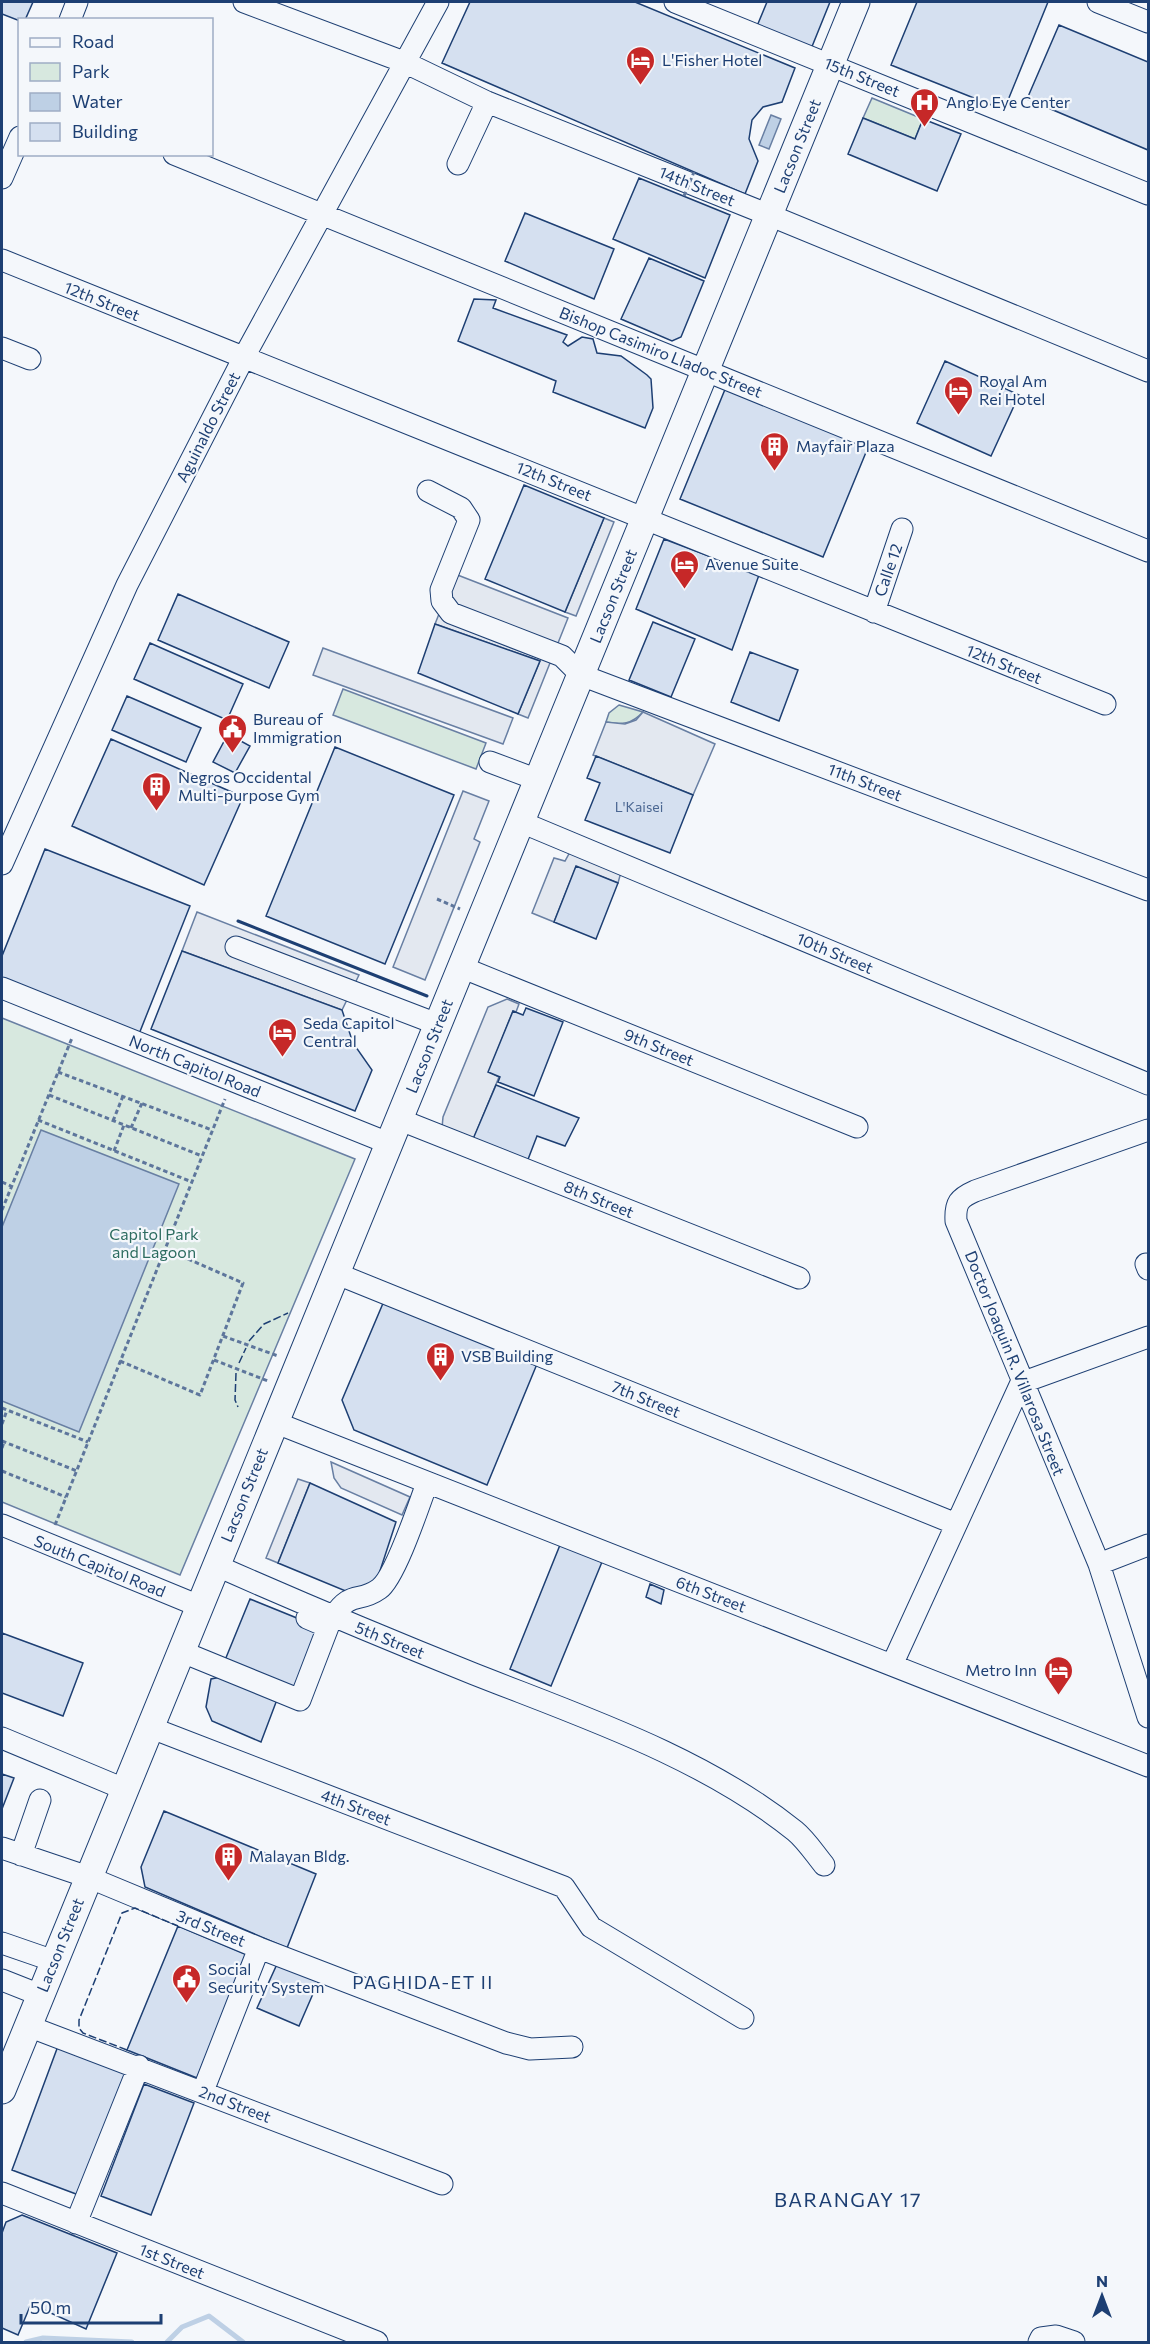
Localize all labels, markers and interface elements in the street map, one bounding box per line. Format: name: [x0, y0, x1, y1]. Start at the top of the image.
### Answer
legend: [18, 18, 213, 156]
text: Road: [72, 30, 114, 52]
hotel icon: L'Fisher Hotel: [625, 44, 657, 86]
place label: L'Fisher Hotel: [662, 50, 762, 69]
street label: 15th Street: [822, 53, 903, 101]
text: Park: [72, 60, 110, 82]
hospital icon: Anglo Eye Center: [909, 86, 941, 128]
text: Water: [72, 90, 123, 112]
place label: Anglo Eye Center: [946, 92, 1071, 111]
street label: Lacson Street: [769, 96, 824, 196]
text: Building: [72, 120, 138, 142]
street label: 14th Street: [656, 162, 738, 210]
street label: 12th Street: [62, 277, 143, 324]
street label: Bishop Casimiro Lladoc Street: [557, 302, 766, 401]
street label: Aguinaldo Street: [172, 368, 244, 485]
place label: Royal Am Rei Hotel: [979, 371, 1047, 408]
hotel icon: Royal Am Rei Hotel: [942, 374, 974, 416]
building icon: Mayfair Plaza: [759, 430, 791, 472]
place label: Mayfair Plaza: [796, 436, 895, 455]
street label: 12th Street: [514, 457, 595, 504]
street label: Calle 12: [870, 541, 905, 599]
street label: Lacson Street: [585, 546, 640, 646]
hotel icon: Avenue Suite: [668, 548, 700, 590]
place label: Avenue Suite: [705, 554, 799, 573]
street label: 12th Street: [964, 640, 1045, 687]
place label: Bureau of Immigration: [253, 709, 342, 746]
public building icon: Bureau of Immigration: [216, 712, 248, 754]
street label: 11th Street: [826, 759, 905, 804]
place label: Negros Occidental Multi-purpose Gym: [178, 767, 320, 804]
building icon: Negros Occidental Multi-purpose Gym: [141, 770, 173, 812]
house number: L'Kaisei: [615, 798, 663, 815]
street label: 10th Street: [794, 928, 877, 977]
street label: Lacson Street: [401, 996, 456, 1096]
place label: Seda Capitol Central: [303, 1013, 394, 1050]
hotel icon: Seda Capitol Central: [266, 1016, 298, 1058]
street label: 9th Street: [621, 1024, 697, 1069]
street label: North Capitol Road: [127, 1030, 264, 1101]
street label: 8th Street: [561, 1176, 637, 1221]
park label: Capitol Park and Lagoon: [109, 1224, 199, 1261]
street label: Doctor Joaquin R. Villarosa Street: [962, 1248, 1069, 1478]
building icon: VSB Building: [424, 1340, 456, 1382]
place label: VSB Building: [461, 1346, 553, 1365]
street label: 7th Street: [609, 1376, 684, 1421]
street label: Lacson Street: [216, 1445, 271, 1545]
street label: South Capitol Road: [32, 1530, 169, 1601]
street label: 6th Street: [673, 1571, 749, 1616]
street label: 5th Street: [353, 1617, 428, 1662]
hotel icon: Metro Inn: [1042, 1654, 1074, 1696]
place label: Metro Inn: [965, 1660, 1037, 1679]
street label: 4th Street: [318, 1784, 394, 1829]
building icon: Malayan Bldg.: [212, 1840, 244, 1882]
place label: Malayan Bldg.: [249, 1846, 350, 1865]
street label: Lacson Street: [32, 1895, 87, 1995]
street label: 3rd Street: [174, 1905, 249, 1950]
place label: Social Security System: [208, 1959, 324, 1996]
public building icon: Social Security System: [171, 1962, 203, 2004]
district label: PAGHIDA-ET II: [352, 1971, 494, 1993]
street label: 2nd Street: [196, 2081, 274, 2126]
district label: BARANGAY 17: [774, 2187, 922, 2211]
street label: 1st Street: [137, 2239, 208, 2282]
north arrow: [1072, 2266, 1132, 2326]
text: N: [1096, 2271, 1108, 2290]
scale bar: [21, 2287, 160, 2325]
text: 50 m: [30, 2296, 71, 2318]

